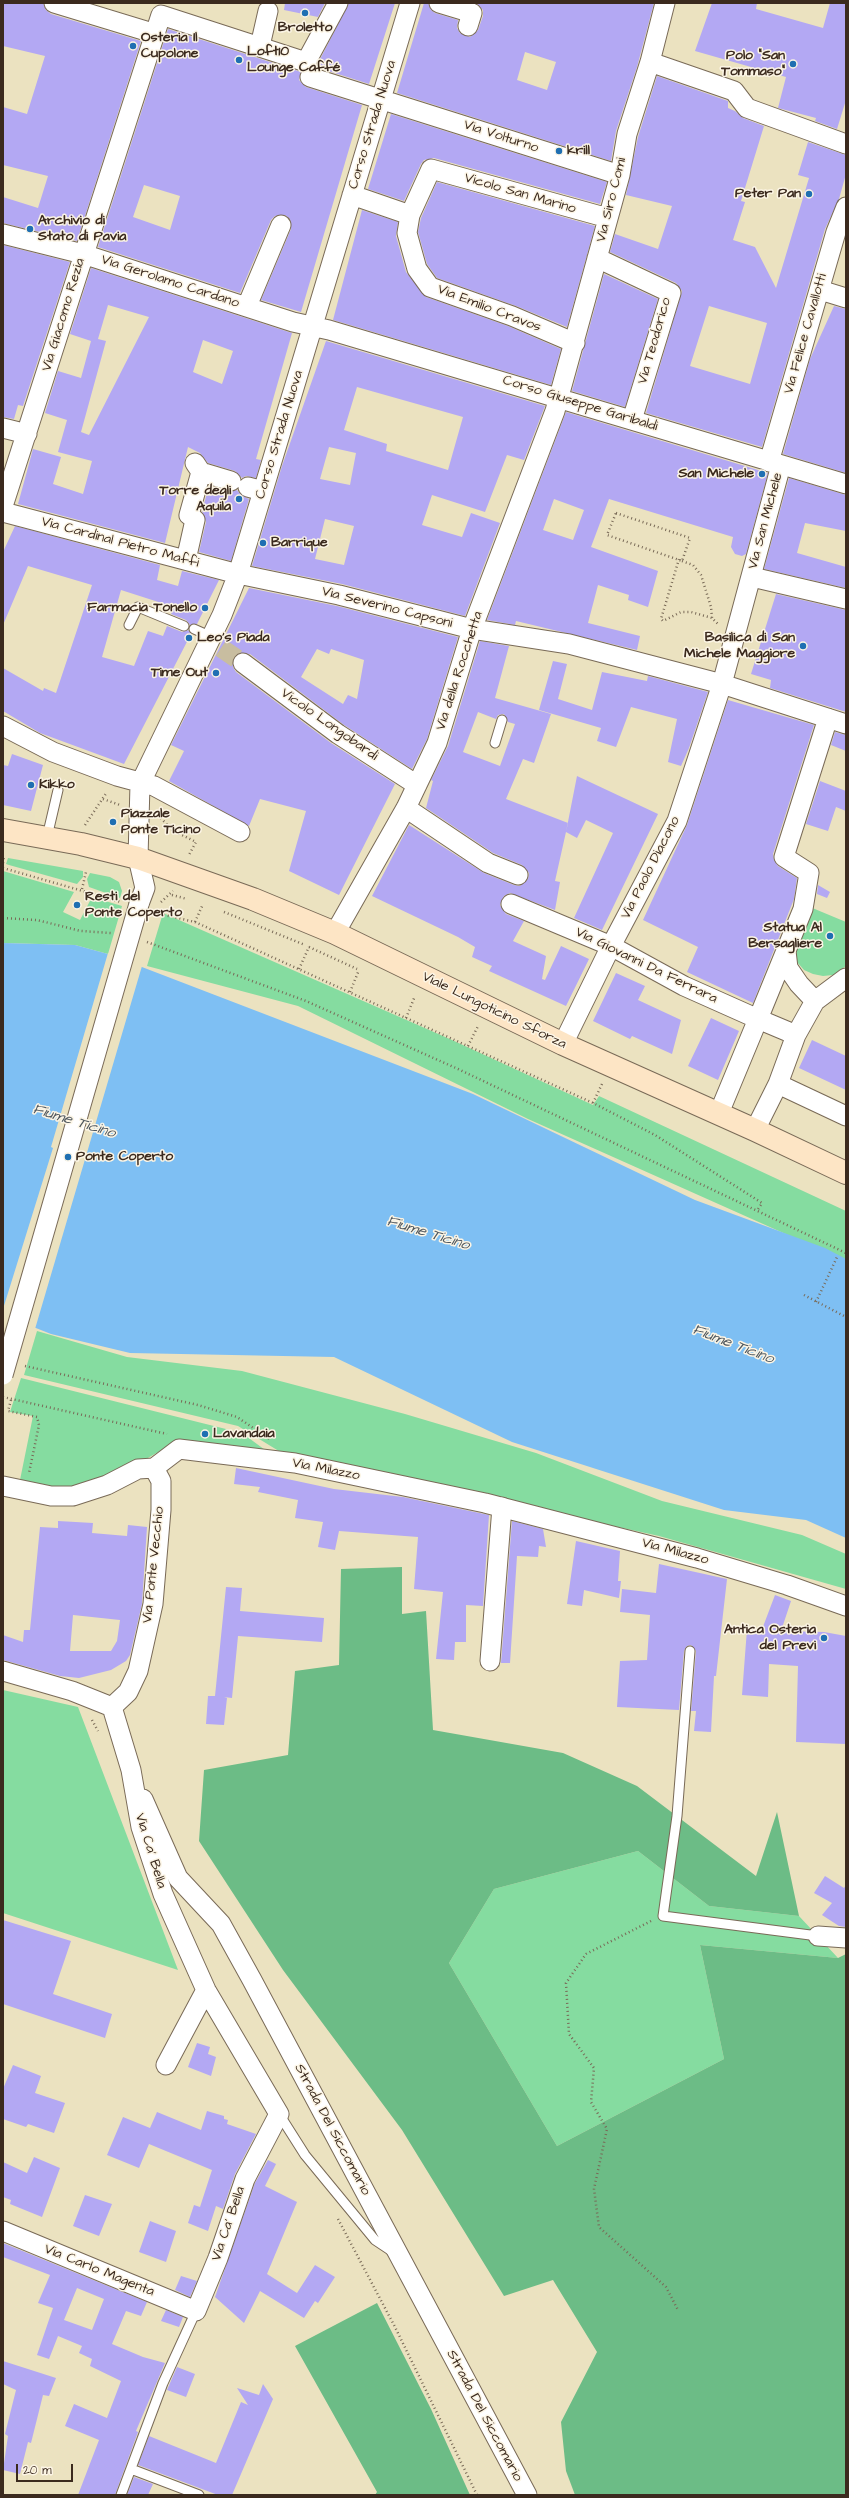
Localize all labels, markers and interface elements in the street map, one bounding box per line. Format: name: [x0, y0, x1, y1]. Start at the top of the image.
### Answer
marker: Broletto: [300, 8, 310, 18]
place label: Broletto: [278, 20, 332, 36]
place label: Osteria Il Cupolone: [141, 30, 198, 62]
marker: Osteria Il Cupolone: [128, 41, 138, 51]
place label: Loft10 Lounge Caffé: [247, 44, 340, 76]
place label: Polo "San Tommaso": [721, 48, 785, 80]
marker: Loft10 Lounge Caffé: [234, 55, 244, 65]
street label: Corso Strada Nuova: [345, 59, 401, 191]
marker: Polo "San Tommaso": [788, 59, 798, 69]
street label: Via Volturno: [461, 117, 541, 157]
place label: krill: [567, 143, 590, 159]
marker: krill: [554, 146, 564, 156]
street label: Via Siro Comi: [593, 156, 631, 244]
street label: Vicolo San Marino: [462, 170, 578, 218]
place label: Peter Pan: [735, 186, 801, 202]
marker: Peter Pan: [804, 189, 814, 199]
place label: Archivio di Stato di Pavia: [38, 213, 126, 246]
marker: Archivio di Stato di Pavia: [25, 224, 35, 234]
street label: Via Gerolamo Cardano: [99, 252, 241, 312]
street label: Via Giacomo Rezia: [39, 256, 89, 374]
street label: Via Felice Cavallotti: [781, 272, 831, 396]
street label: Via Emilio Cravos: [435, 282, 543, 336]
street label: Via Teodorico: [635, 296, 675, 386]
street label: Corso Strada Nuova: [252, 369, 308, 501]
street label: Corso Giuseppe Garibaldi: [500, 372, 660, 436]
place label: San Michele: [678, 466, 754, 482]
marker: San Michele: [757, 469, 767, 479]
street label: Via San Michele: [745, 471, 787, 571]
place label: Torre degli Aquila: [159, 483, 231, 516]
marker: Torre degli Aquila: [234, 494, 244, 504]
street label: Via Cardinal Pietro Maffi: [39, 514, 201, 572]
place label: Barrique: [271, 535, 328, 551]
marker: Barrique: [258, 538, 268, 548]
street label: Via Severino Capsoni: [320, 584, 454, 632]
place label: Farmacia Tonello: [87, 600, 197, 616]
marker: Farmacia Tonello: [200, 603, 210, 613]
street label: Via della Rocchetta: [433, 609, 487, 733]
place label: Leo's Piada: [197, 630, 270, 646]
place label: Basilica di San Michele Maggiore: [684, 630, 795, 662]
marker: Leo's Piada: [184, 633, 194, 643]
marker: Basilica di San Michele Maggiore: [798, 641, 808, 651]
place label: Time Out: [151, 665, 208, 681]
marker: Time Out: [211, 668, 221, 678]
street label: Vicolo Longobardi: [277, 685, 381, 765]
place label: Kikko: [39, 777, 75, 793]
marker: Kikko: [26, 780, 36, 790]
place label: Piazzale Ponte Ticino: [121, 806, 200, 838]
street label: Via Paolo Diacono: [618, 814, 684, 922]
marker: Piazzale Ponte Ticino: [108, 817, 118, 827]
place label: Resti del Ponte Coperto: [85, 889, 182, 922]
marker: Resti del Ponte Coperto: [72, 900, 82, 910]
place label: Statua Al Bersagliere: [748, 920, 822, 952]
street label: Via Giovanni Da Ferrara: [572, 924, 720, 1008]
marker: Statua Al Bersagliere: [825, 931, 835, 941]
street label: Viale Lungoticino Sforza: [419, 969, 569, 1053]
water label: Fiume Ticino: [31, 1101, 117, 1143]
place label: Ponte Coperto: [76, 1149, 173, 1165]
marker: Ponte Coperto: [63, 1152, 73, 1162]
water label: Fiume Ticino: [385, 1213, 471, 1255]
water label: Fiume Ticino: [690, 1321, 776, 1369]
place label: Lavandaia: [213, 1426, 275, 1442]
marker: Lavandaia: [200, 1429, 210, 1439]
street label: Via Milazzo: [291, 1455, 361, 1485]
street label: Via Ponte Vecchio: [140, 1506, 168, 1624]
street label: Via Milazzo: [640, 1535, 710, 1569]
place label: Antica Osteria del Previ: [724, 1622, 816, 1654]
marker: Antica Osteria del Previ: [819, 1633, 829, 1643]
street label: Via Ca' Bella: [131, 1811, 169, 1891]
street label: Strada Del Siccomario: [290, 2061, 374, 2199]
street label: Via Ca' Bella: [208, 2185, 250, 2263]
street label: Via Carlo Magenta: [41, 2241, 157, 2301]
street label: Strada Del Siccomario: [442, 2347, 526, 2485]
scale bar: [18, 2456, 75, 2482]
text: 20 m: [23, 2462, 52, 2479]

